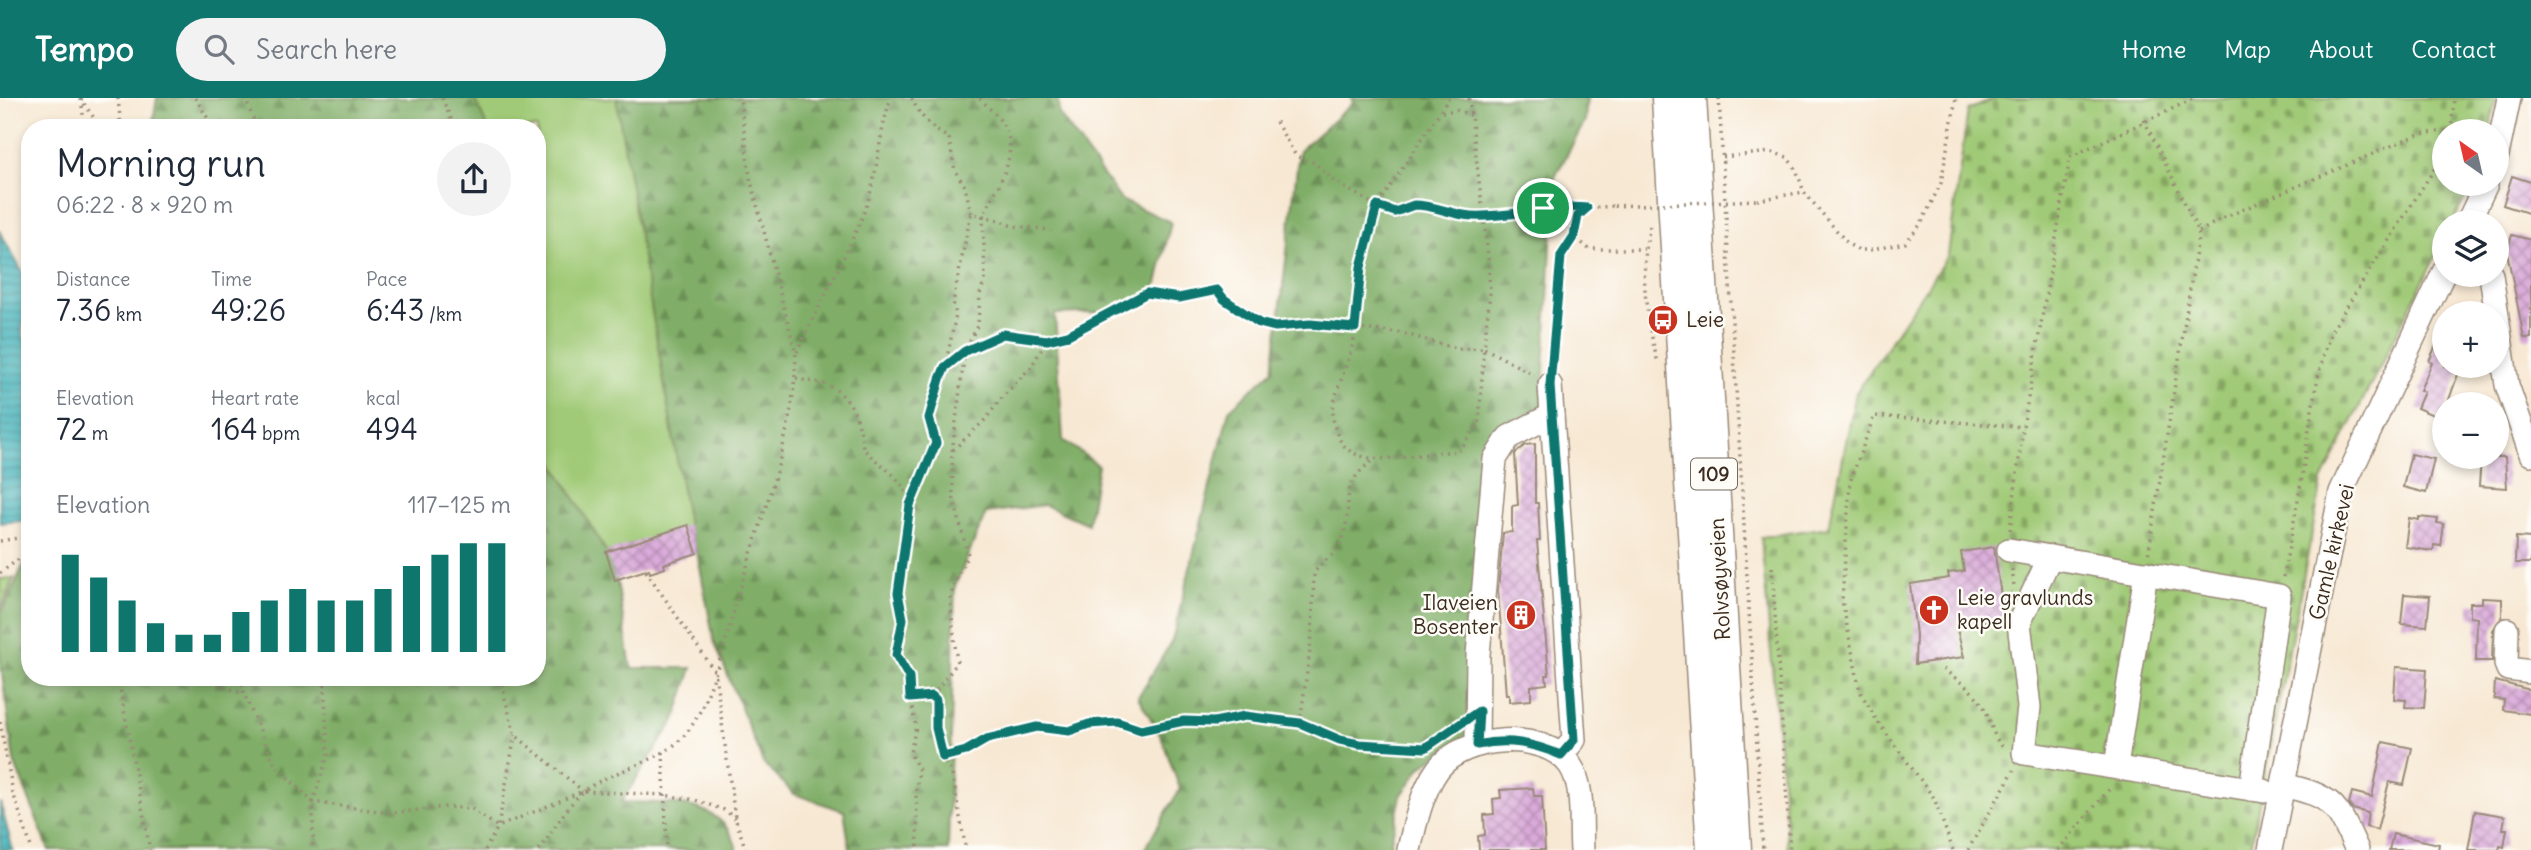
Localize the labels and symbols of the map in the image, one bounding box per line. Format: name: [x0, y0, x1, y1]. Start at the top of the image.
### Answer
north arrow: [2432, 119, 2510, 196]
pin: [1513, 178, 1573, 238]
bus stop icon: Leie: [1646, 303, 1680, 337]
place label: Leie: [1686, 306, 1724, 333]
road number: 109: [1691, 458, 1737, 490]
street label: Gamle kirkevei: [2303, 481, 2360, 622]
street label: Rolvsøyveien: [1703, 517, 1736, 641]
place label: Leie gravlunds kapell: [1957, 584, 2093, 635]
place label: Ilaveien Bosenter: [1413, 589, 1498, 640]
church icon: Leie gravlunds kapell: [1917, 593, 1951, 627]
building icon: Ilaveien Bosenter: [1504, 598, 1538, 632]

